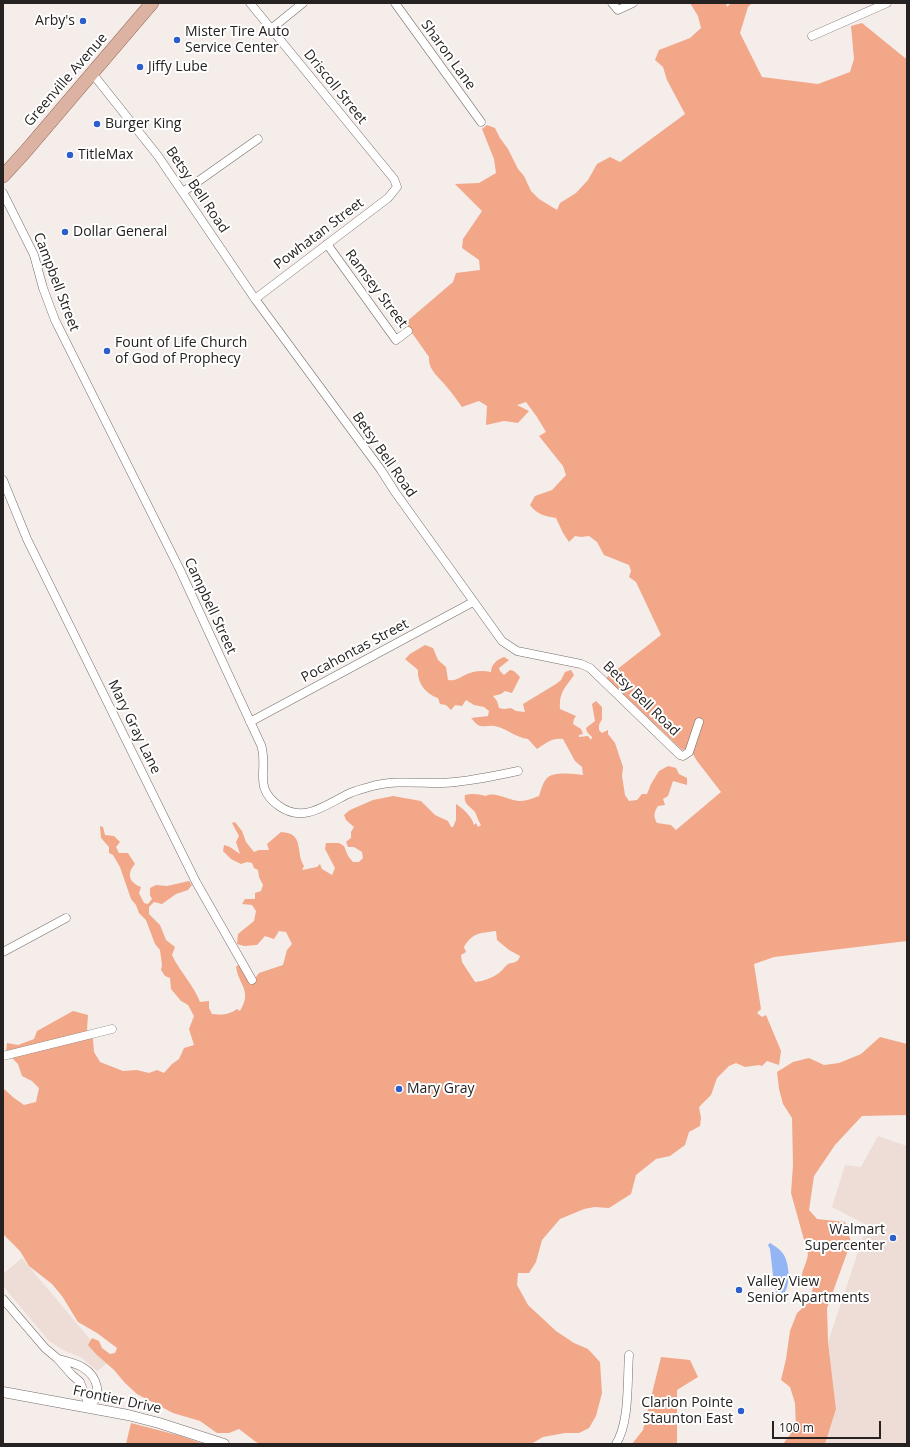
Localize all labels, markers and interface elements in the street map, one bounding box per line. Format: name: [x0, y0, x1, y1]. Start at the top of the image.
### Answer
place label: Arby's: [35, 13, 75, 29]
marker: Arby's: [78, 16, 88, 26]
street label: Sharon Lane: [417, 17, 479, 93]
place label: Mister Tire Auto Service Center: [185, 24, 289, 56]
street label: Greenville Avenue: [21, 30, 111, 130]
marker: Mister Tire Auto Service Center: [172, 35, 182, 45]
street label: Driscoll Street: [300, 46, 370, 128]
place label: Jiffy Lube: [148, 59, 208, 75]
marker: Jiffy Lube: [135, 62, 145, 72]
place label: Burger King: [105, 116, 181, 132]
marker: Burger King: [92, 119, 102, 129]
street label: Betsy Bell Road: [162, 144, 232, 236]
place label: TitleMax: [78, 147, 133, 163]
marker: TitleMax: [65, 150, 75, 160]
street label: Powhatan Street: [271, 195, 367, 273]
place label: Dollar General: [73, 224, 167, 240]
marker: Dollar General: [60, 227, 70, 237]
street label: Campbell Street: [29, 230, 83, 334]
street label: Ramsey Street: [341, 247, 411, 331]
place label: Fount of Life Church of God of Prophecy: [115, 335, 247, 368]
marker: Fount of Life Church of God of Prophecy: [102, 346, 112, 356]
street label: Betsy Bell Road: [348, 409, 420, 501]
street label: Campbell Street: [180, 555, 240, 657]
street label: Pocahontas Street: [298, 616, 412, 686]
street label: Betsy Bell Road: [599, 658, 683, 740]
street label: Mary Gray Lane: [104, 677, 164, 777]
place label: Mary Gray: [407, 1081, 474, 1097]
marker: Mary Gray: [394, 1084, 404, 1094]
place label: Walmart Supercenter: [805, 1222, 885, 1254]
marker: Walmart Supercenter: [888, 1233, 898, 1243]
place label: Valley View Senior Apartments: [747, 1274, 869, 1306]
marker: Valley View Senior Apartments: [734, 1285, 744, 1295]
street label: Frontier Drive: [71, 1382, 163, 1418]
place label: Clarion Pointe Staunton East: [641, 1395, 733, 1428]
marker: Clarion Pointe Staunton East: [736, 1406, 746, 1416]
scale bar: [774, 1413, 883, 1439]
text: 100 m: [779, 1419, 814, 1436]

